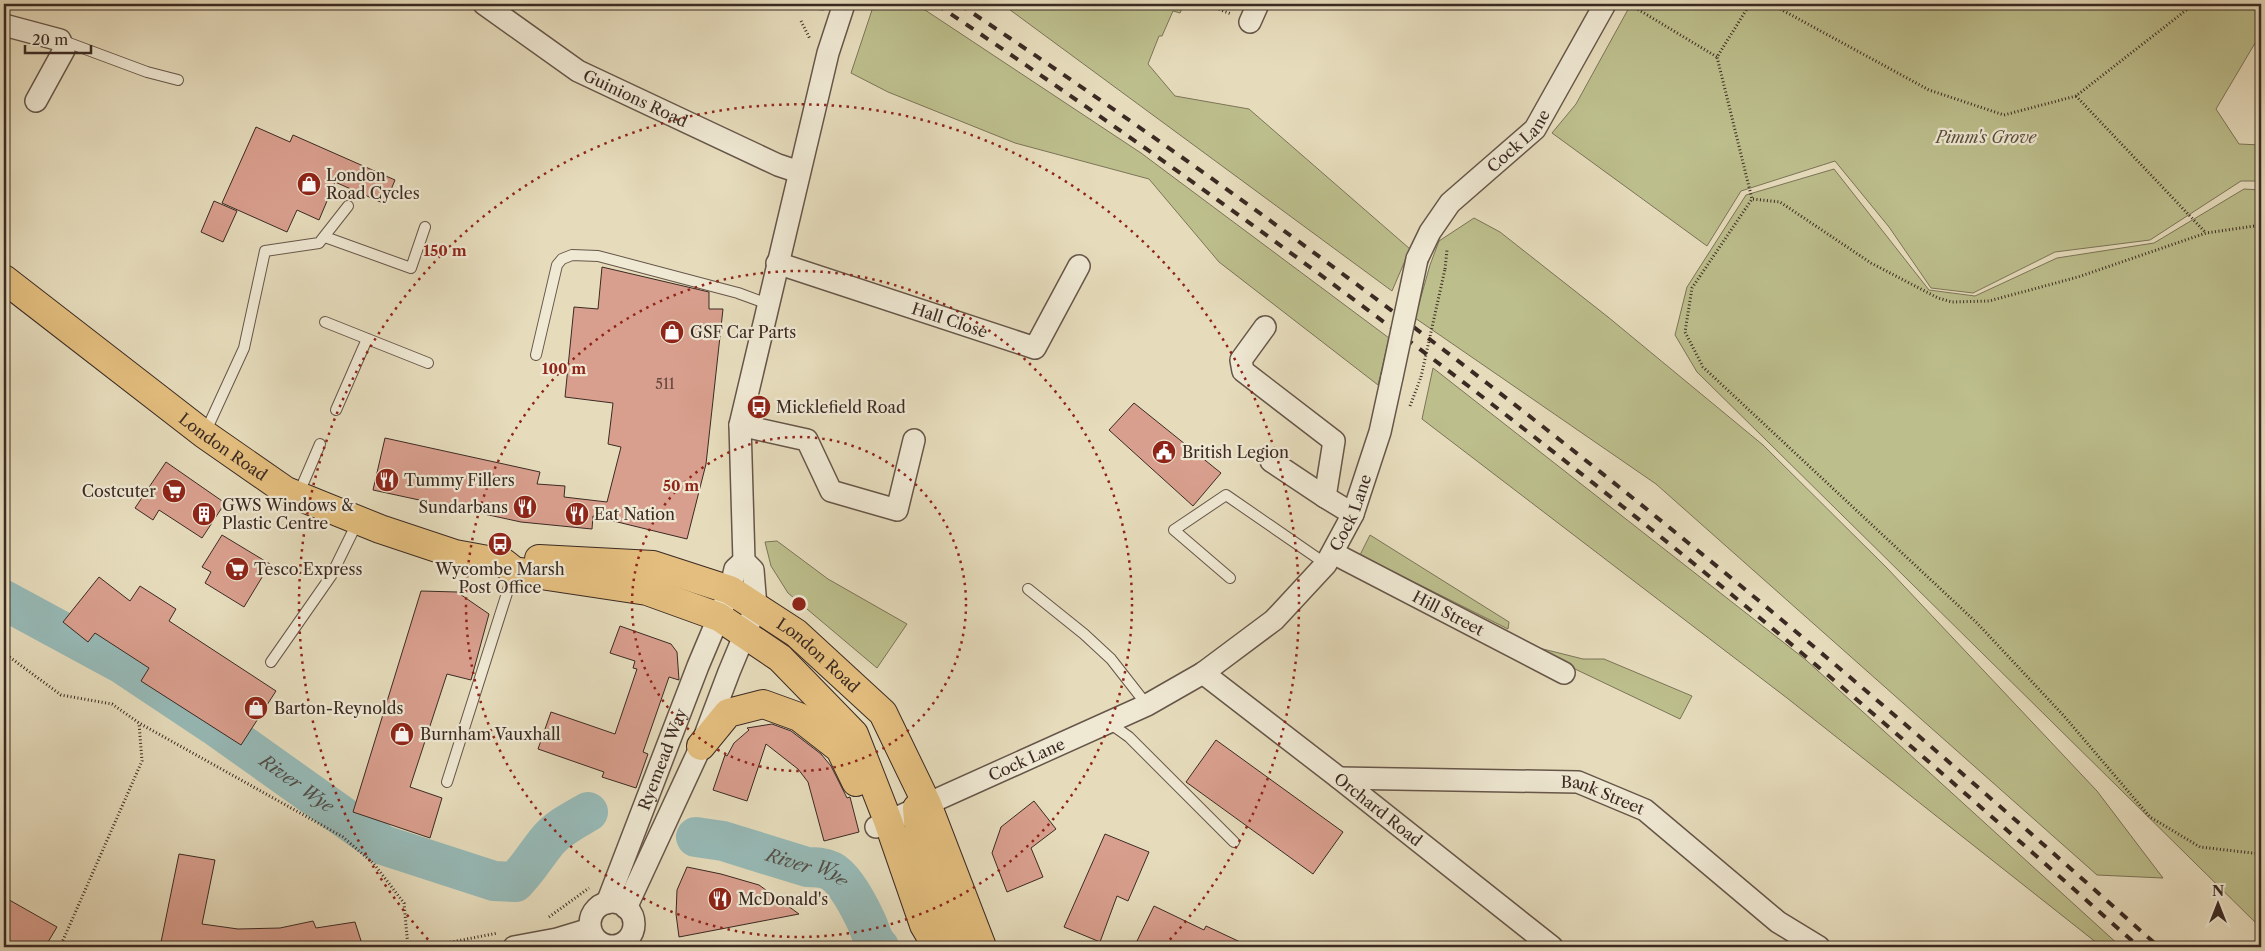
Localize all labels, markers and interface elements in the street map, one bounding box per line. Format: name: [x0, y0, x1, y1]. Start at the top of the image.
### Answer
scale bar: [25, 22, 91, 54]
text: 20 m: [32, 30, 68, 49]
street label: Guinions Road: [580, 65, 691, 131]
street label: Cock Lane: [1483, 106, 1554, 176]
park label: Pimm's Grove: [1934, 127, 2037, 147]
place label: London Road Cycles: [326, 165, 420, 203]
shop icon: London Road Cycles: [296, 171, 322, 197]
text: 150 m: [423, 241, 467, 260]
street label: Hall Close: [909, 298, 990, 342]
shop icon: GSF Car Parts: [659, 319, 685, 345]
place label: GSF Car Parts: [690, 322, 796, 342]
text: 100 m: [542, 359, 586, 378]
house number: 511: [655, 375, 675, 393]
bus stop icon: Micklefield Road: [746, 394, 772, 420]
place label: Micklefield Road: [776, 397, 906, 417]
street label: London Road: [175, 408, 271, 485]
public building icon: British Legion: [1151, 439, 1177, 465]
place label: British Legion: [1182, 442, 1289, 462]
restaurant icon: Tummy Fillers: [374, 467, 400, 493]
place label: Tummy Fillers: [404, 470, 515, 490]
street label: Cock Lane: [1325, 472, 1375, 554]
text: 50 m: [663, 476, 699, 495]
supermarket icon: Costcuter: [161, 478, 187, 504]
place label: Costcuter: [82, 481, 156, 501]
restaurant icon: Sundarbans: [512, 494, 538, 520]
place label: GWS Windows & Plastic Centre: [222, 495, 354, 533]
place label: Sundarbans: [419, 497, 508, 517]
building icon: GWS Windows & Plastic Centre: [191, 501, 217, 527]
restaurant icon: Eat Nation: [564, 501, 590, 527]
place label: Eat Nation: [594, 504, 675, 524]
bus stop icon: Wycombe Marsh Post Office: [487, 531, 513, 557]
supermarket icon: Tesco Express: [224, 556, 250, 582]
place label: Tesco Express: [254, 559, 363, 579]
place label: Wycombe Marsh Post Office: [434, 559, 565, 597]
street label: Hill Street: [1409, 586, 1488, 640]
centre of rings: [790, 595, 808, 613]
street label: London Road: [773, 613, 864, 697]
shop icon: Barton-Reynolds: [243, 695, 269, 721]
place label: Barton-Reynolds: [274, 698, 404, 718]
street label: Ryemead Way: [634, 705, 691, 813]
shop icon: Burnham Vauxhall: [389, 721, 415, 747]
place label: Burnham Vauxhall: [420, 724, 561, 744]
street label: Cock Lane: [985, 733, 1068, 785]
water label: River Wye: [254, 749, 339, 818]
street label: Orchard Road: [1330, 768, 1427, 850]
street label: Bank Street: [1561, 772, 1648, 819]
water label: River Wye: [762, 843, 854, 892]
north arrow: [2192, 878, 2242, 928]
text: N: [2212, 882, 2224, 900]
restaurant icon: McDonald's: [707, 886, 733, 912]
place label: McDonald's: [738, 889, 828, 909]

